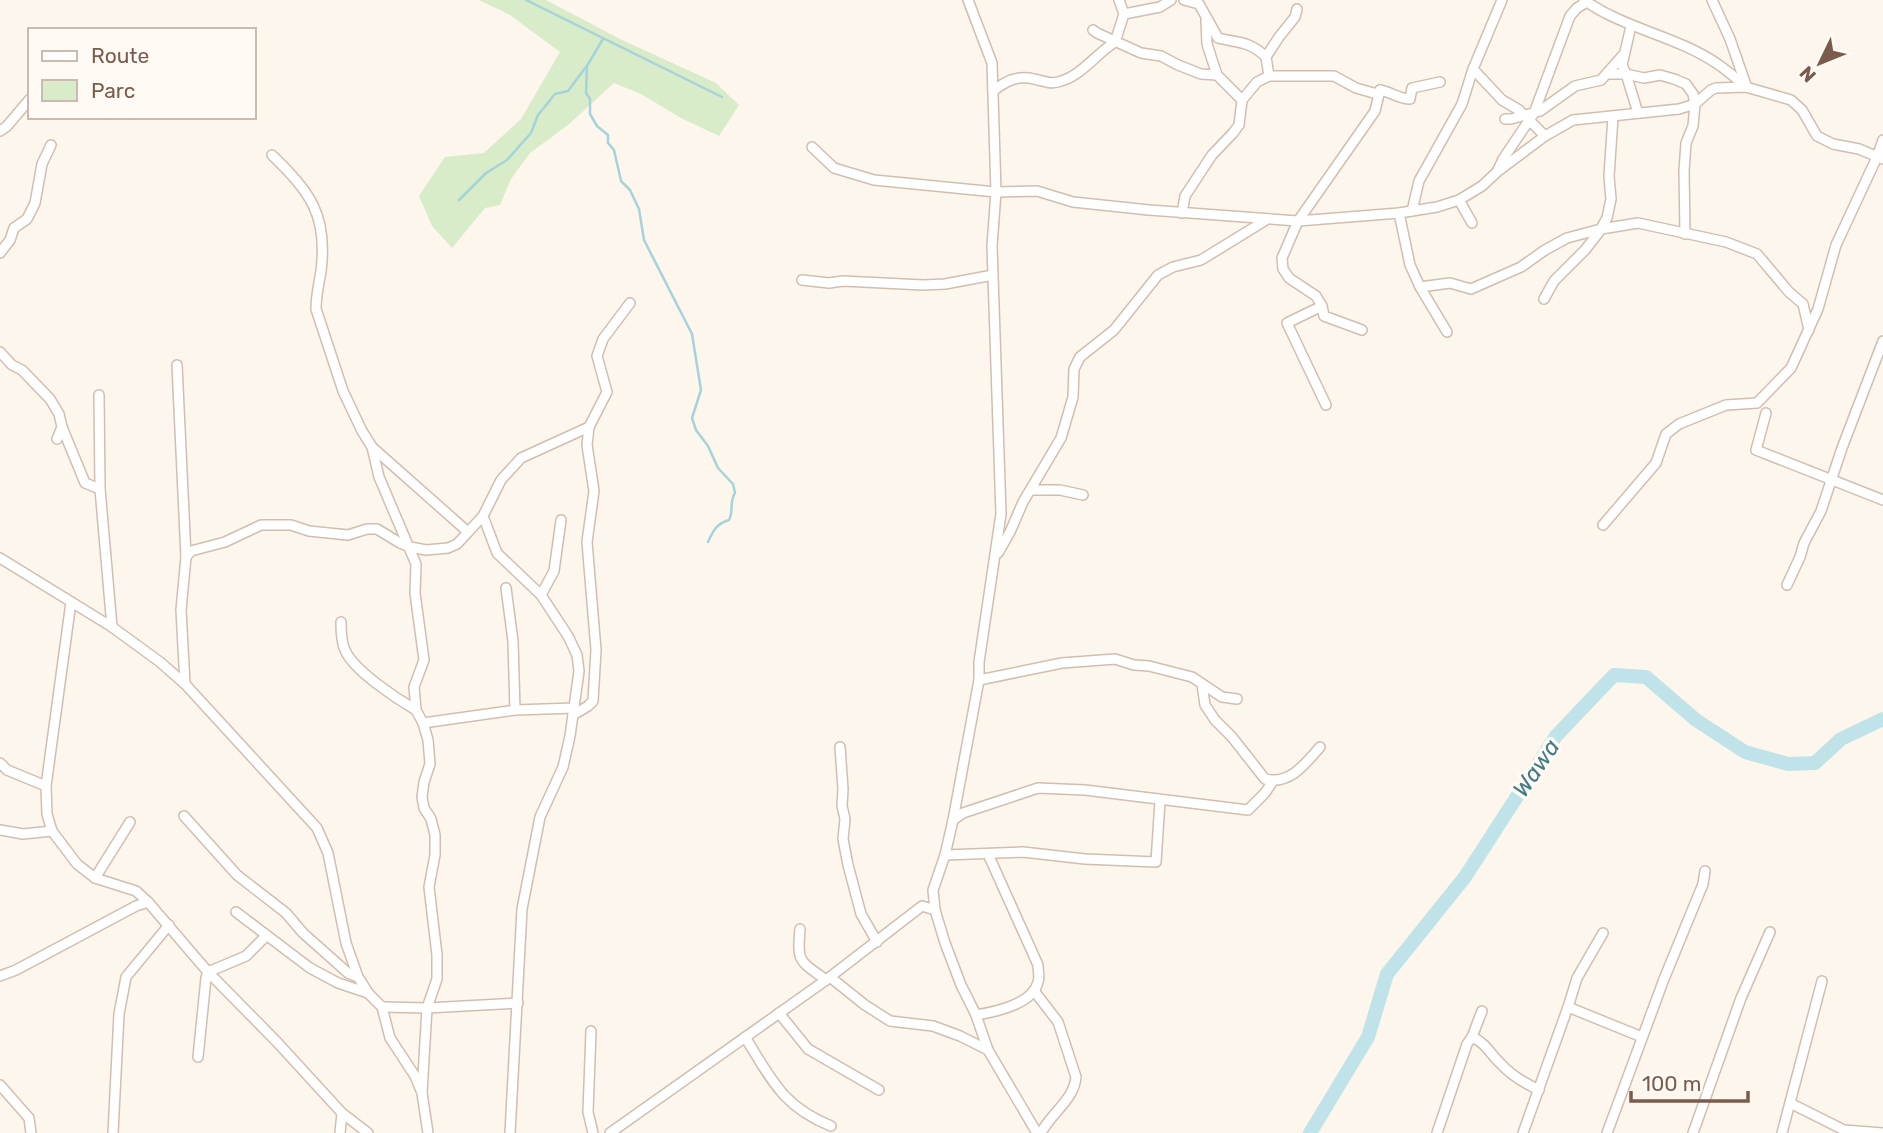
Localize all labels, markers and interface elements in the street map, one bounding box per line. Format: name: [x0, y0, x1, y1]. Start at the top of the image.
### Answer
legend: [28, 28, 256, 119]
north arrow: [1785, 28, 1855, 98]
text: Route: [91, 43, 149, 68]
text: N: [1795, 61, 1821, 87]
text: Parc: [91, 78, 135, 103]
water label: Wawa: [1507, 734, 1565, 802]
scale bar: [1631, 1060, 1748, 1104]
text: 100 m: [1642, 1071, 1701, 1096]

